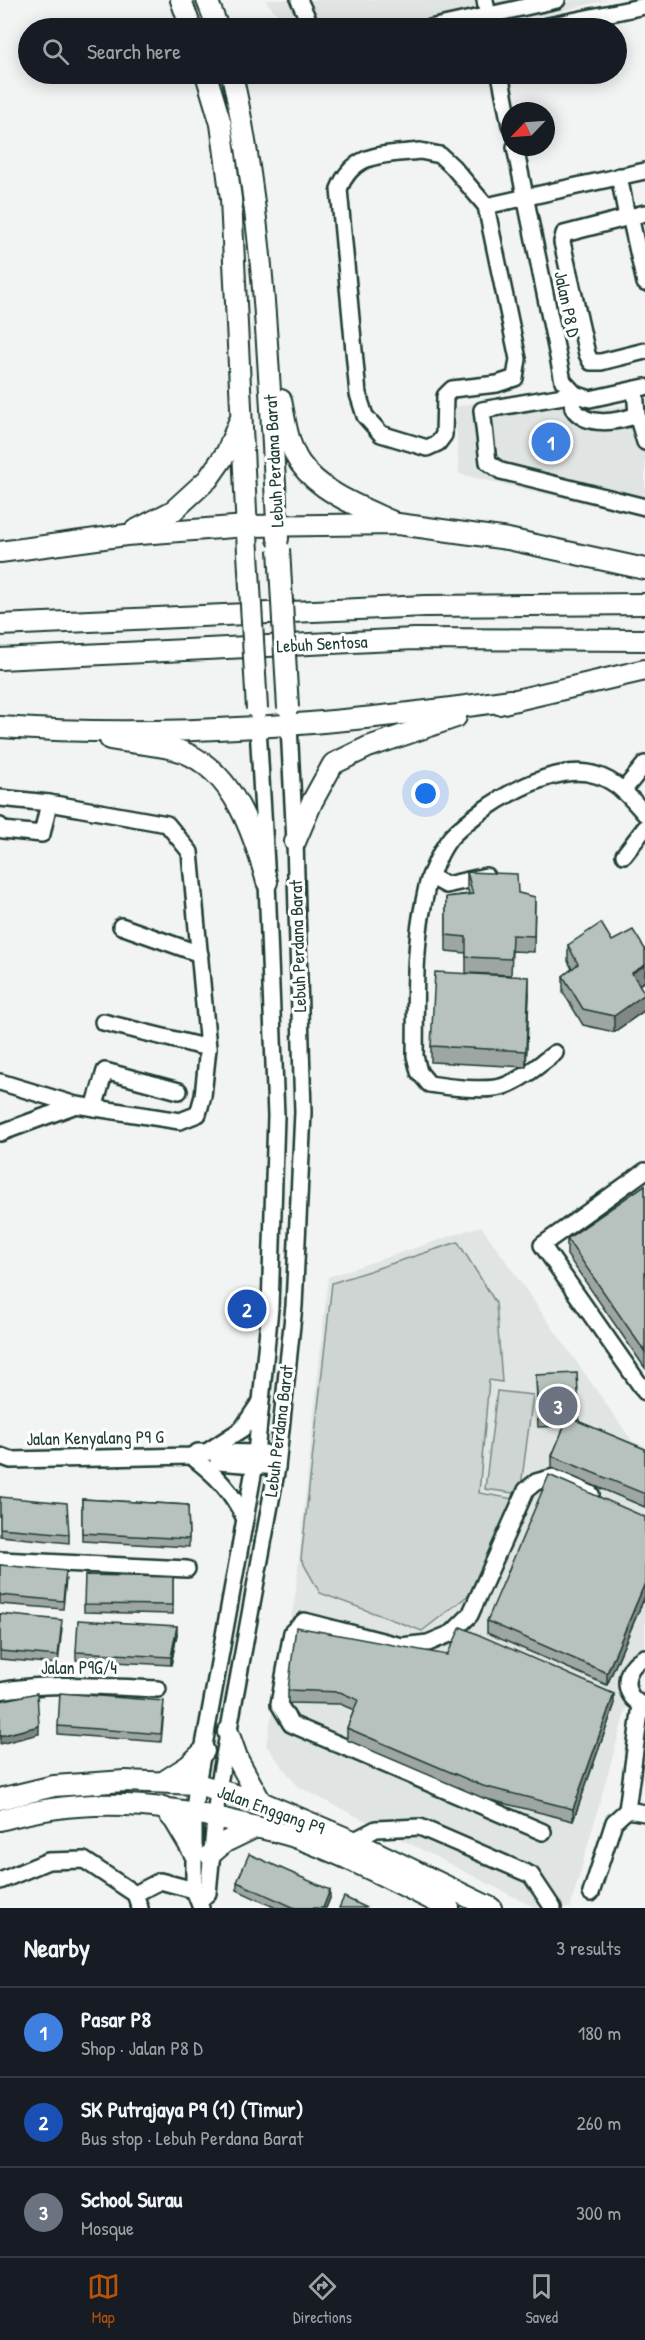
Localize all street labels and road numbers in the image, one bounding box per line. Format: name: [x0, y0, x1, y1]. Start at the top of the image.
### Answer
street label: Jalan P8 D: [548, 269, 587, 340]
street label: Lebuh Perdana Barat: [258, 393, 289, 528]
street label: Lebuh Sentosa: [276, 629, 368, 658]
street label: Lebuh Perdana Barat: [283, 878, 312, 1013]
street label: Lebuh Perdana Barat: [258, 1363, 299, 1498]
street label: Jalan Kenyalang P9 G: [26, 1424, 164, 1451]
street label: Jalan P9G/4: [41, 1655, 117, 1680]
street label: Jalan Enggang P9: [214, 1779, 329, 1841]

